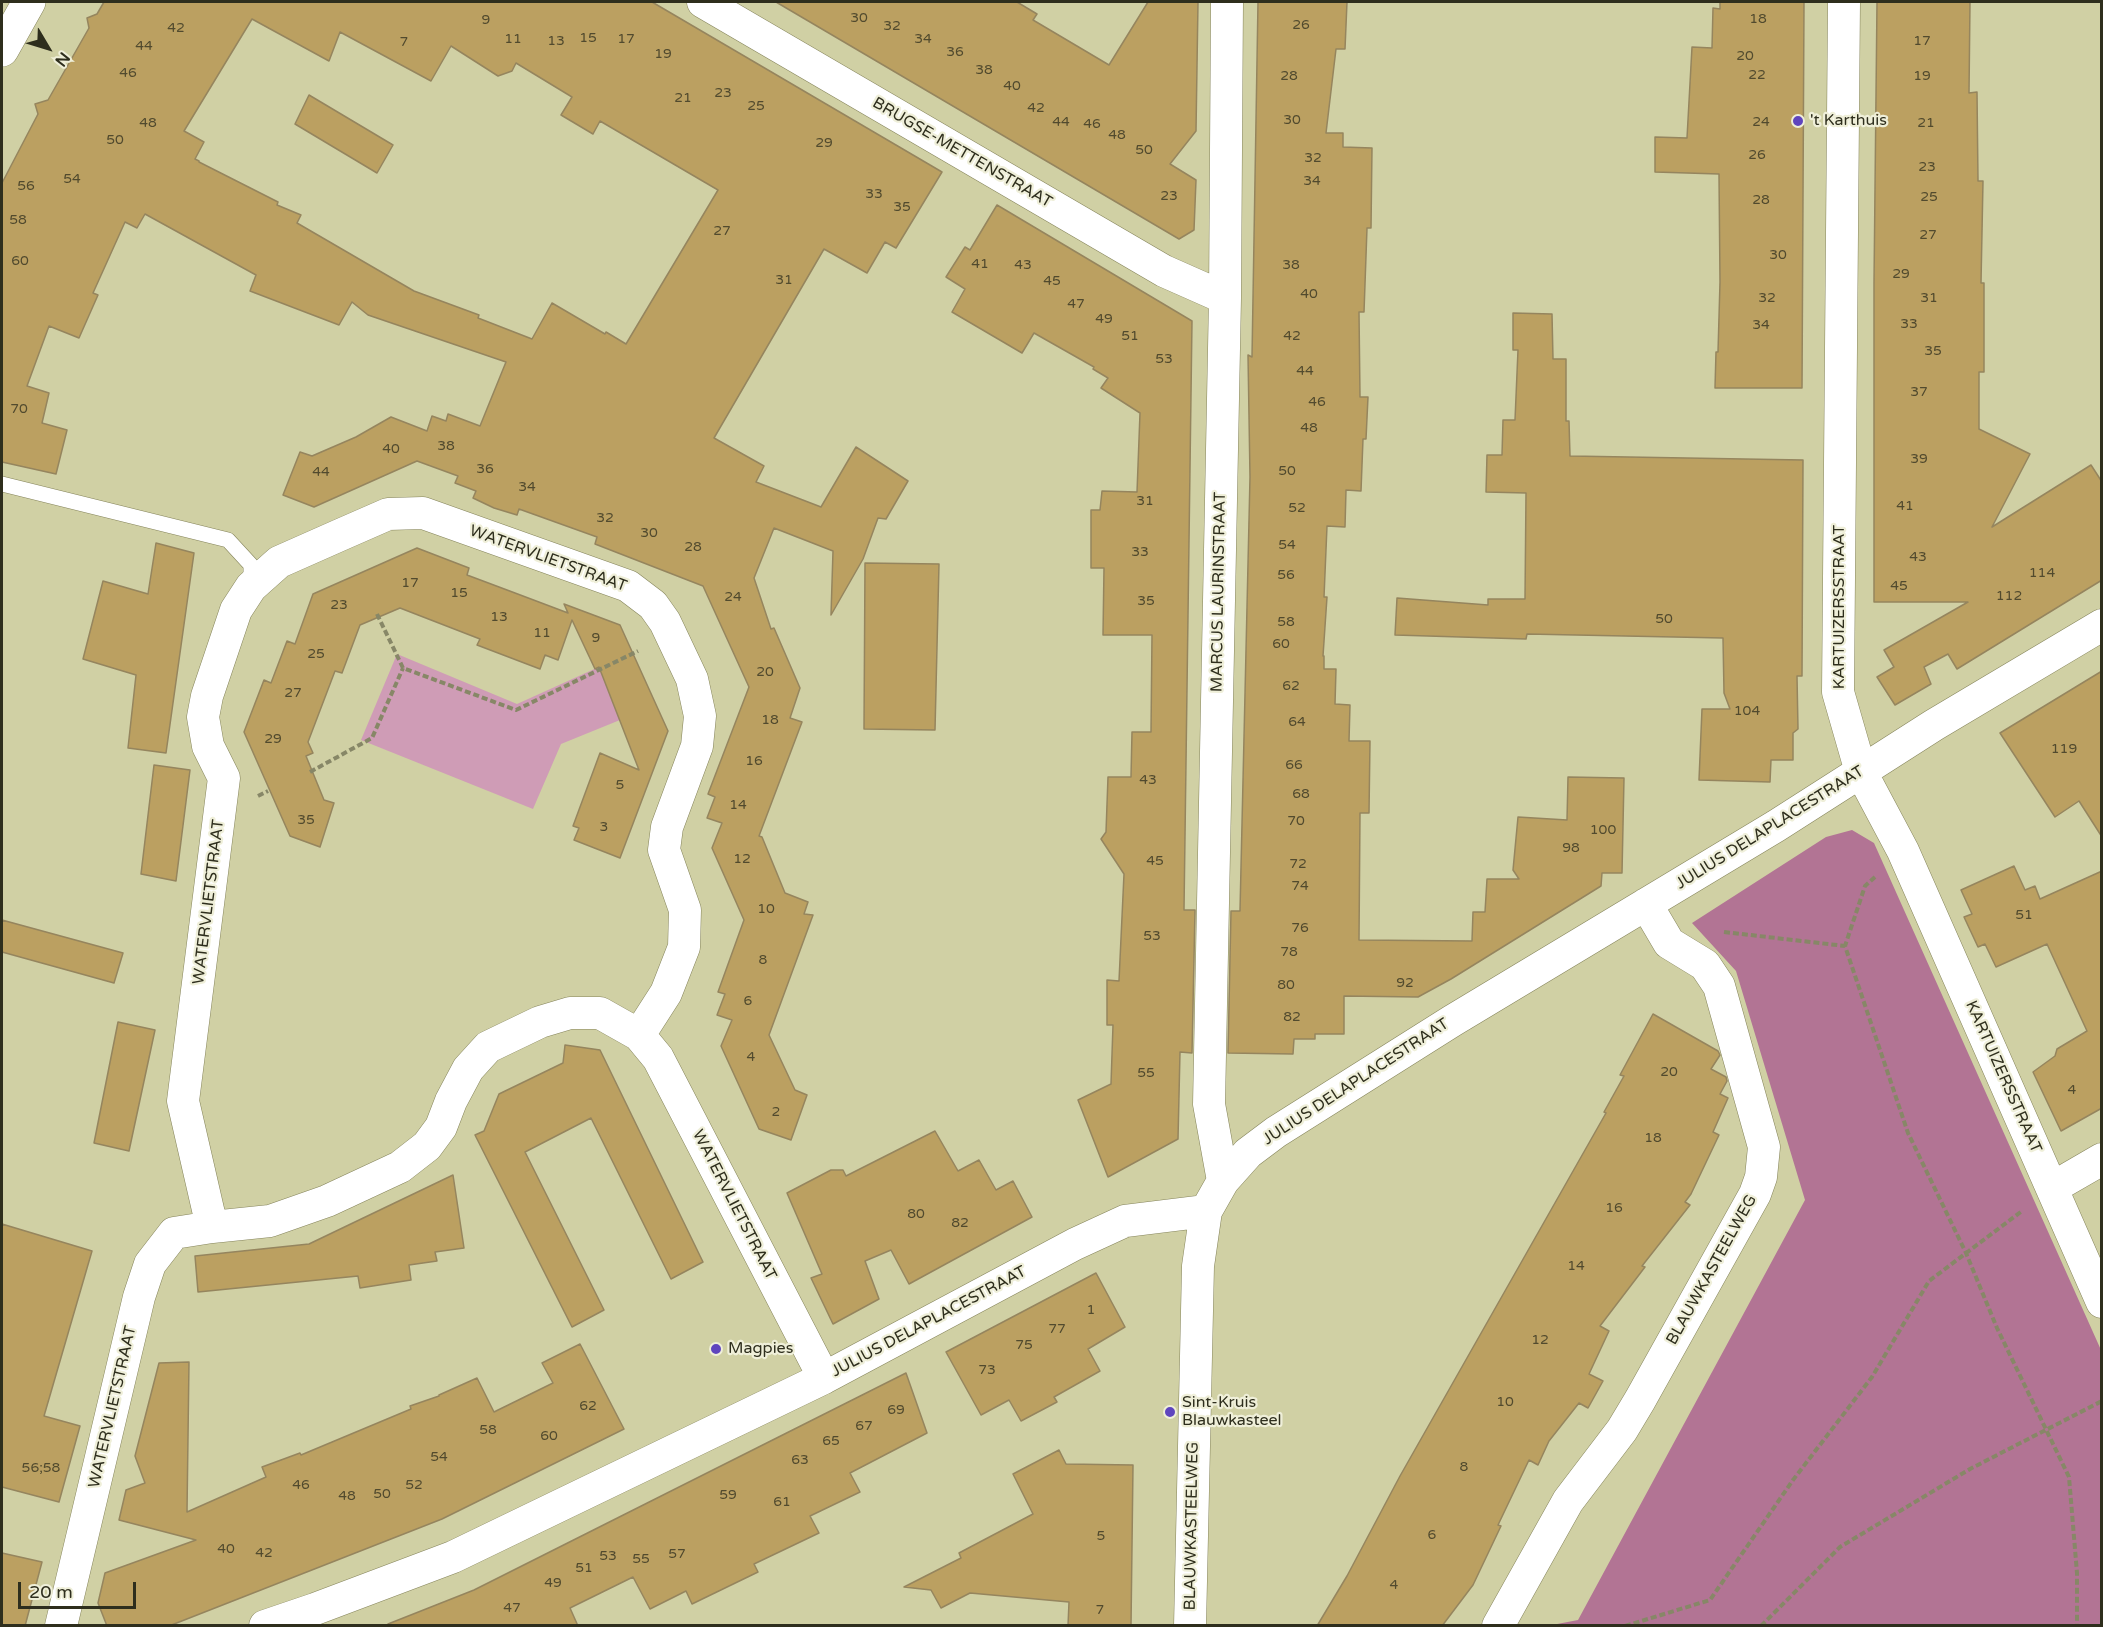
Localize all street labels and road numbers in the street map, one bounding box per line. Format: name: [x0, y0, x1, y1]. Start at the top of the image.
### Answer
street label: BRUGSE-METTENSTRAAT: [869, 94, 1055, 212]
street label: MARCUS LAURINSTRAAT: [1208, 492, 1230, 692]
street label: WATERVLIETSTRAAT: [467, 522, 629, 596]
street label: KARTUIZERSSTRAAT: [1830, 525, 1850, 689]
street label: JULIUS DELAPLACESTRAAT: [1672, 762, 1868, 894]
street label: WATERVLIETSTRAAT: [189, 818, 229, 986]
street label: KARTUIZERSSTRAAT: [1961, 998, 2045, 1156]
street label: JULIUS DELAPLACESTRAAT: [1259, 1015, 1453, 1149]
street label: WATERVLIETSTRAAT: [688, 1127, 780, 1283]
street label: BLAUWKASTEELWEG: [1663, 1192, 1761, 1348]
street label: JULIUS DELAPLACESTRAAT: [828, 1262, 1030, 1382]
street label: WATERVLIETSTRAAT: [85, 1324, 141, 1490]
street label: BLAUWKASTEELWEG: [1181, 1442, 1203, 1610]

